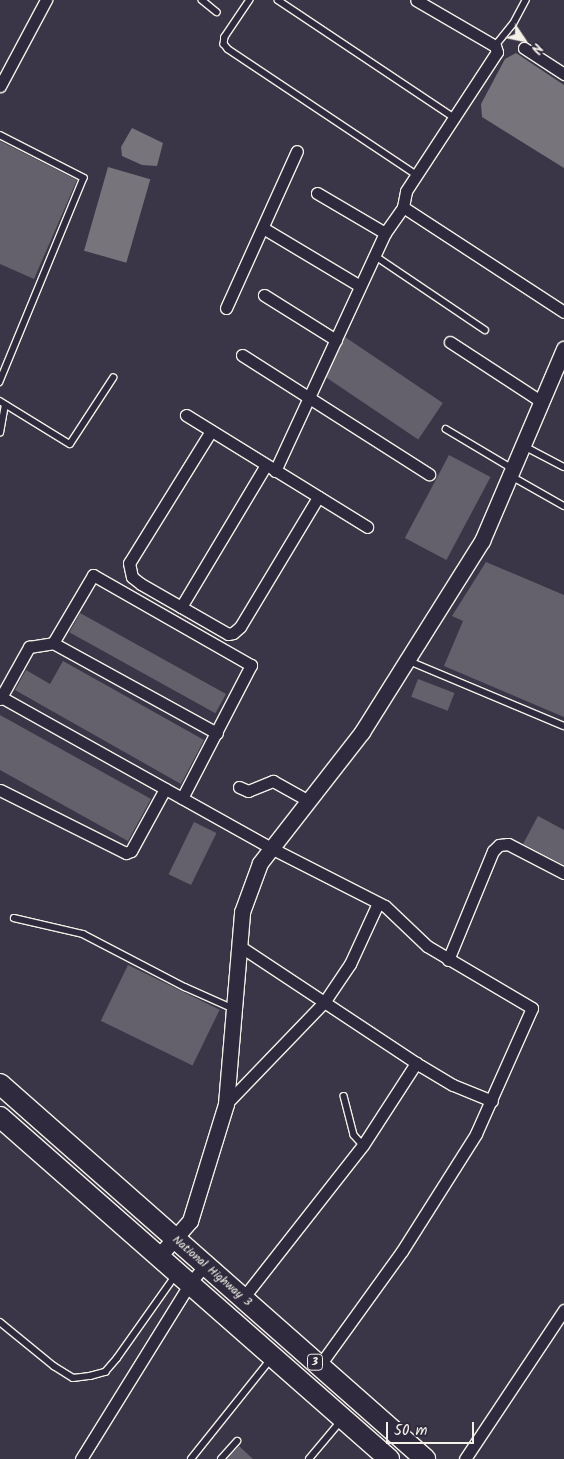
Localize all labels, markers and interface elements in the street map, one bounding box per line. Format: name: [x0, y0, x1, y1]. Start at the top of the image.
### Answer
north arrow: [499, 15, 549, 65]
text: N: [525, 39, 548, 58]
street label: National Highway 3: [169, 1233, 255, 1309]
road number: 3: [306, 1354, 324, 1370]
scale bar: [389, 1412, 476, 1444]
text: 50 m: [394, 1419, 428, 1443]

